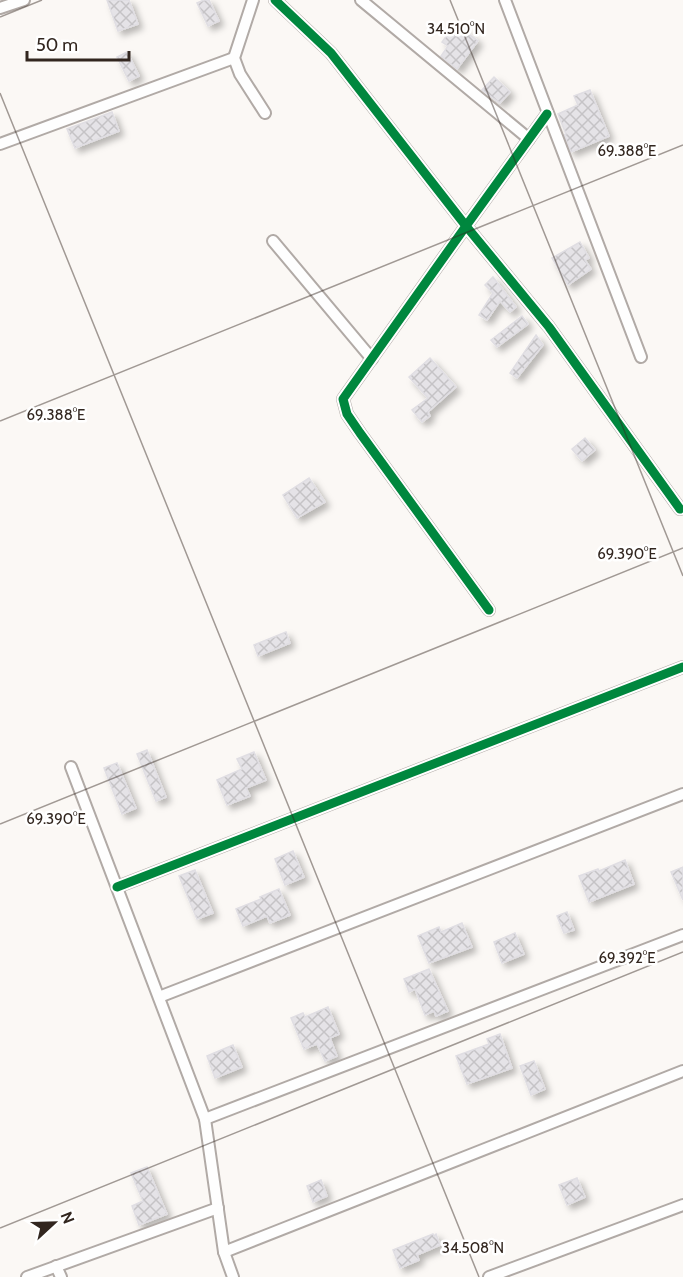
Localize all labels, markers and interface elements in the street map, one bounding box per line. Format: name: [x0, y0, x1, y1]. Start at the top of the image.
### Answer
text: 34.510°N: [427, 20, 485, 38]
scale bar: [27, 24, 129, 62]
text: 50 m: [36, 34, 78, 56]
text: 69.388°E: [598, 142, 656, 160]
text: 69.388°E: [27, 406, 85, 424]
text: 69.390°E: [597, 545, 657, 563]
text: 69.390°E: [26, 810, 86, 828]
text: 69.392°E: [599, 949, 656, 967]
north arrow: [24, 1193, 84, 1253]
text: N: [57, 1209, 78, 1226]
text: 34.508°N: [442, 1239, 504, 1257]

